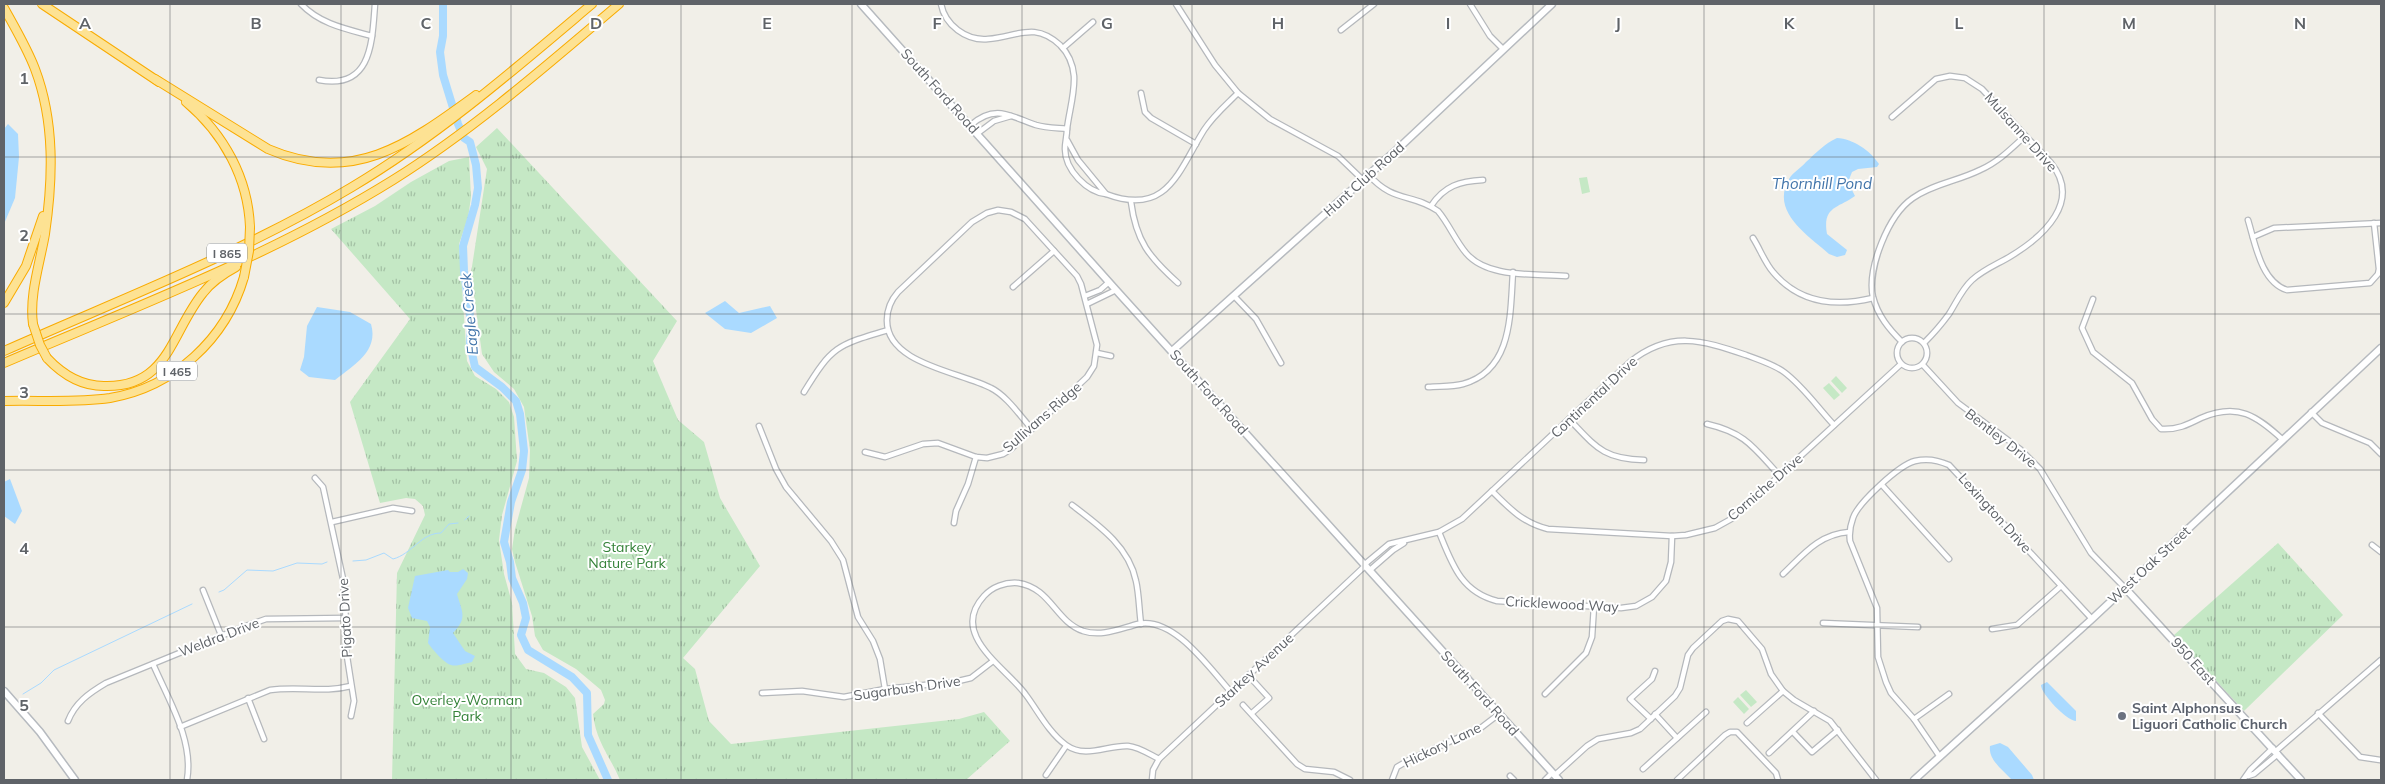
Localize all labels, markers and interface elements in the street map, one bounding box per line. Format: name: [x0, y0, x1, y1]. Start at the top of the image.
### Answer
text: A: [79, 13, 91, 33]
text: B: [250, 13, 262, 33]
text: C: [421, 13, 432, 33]
text: D: [590, 13, 602, 33]
text: E: [762, 13, 772, 33]
text: F: [932, 13, 942, 33]
text: G: [1101, 13, 1113, 33]
text: H: [1272, 13, 1284, 33]
text: I: [1446, 13, 1450, 33]
text: J: [1615, 13, 1621, 33]
text: K: [1784, 13, 1796, 33]
text: L: [1955, 13, 1964, 33]
text: M: [2122, 13, 2136, 33]
text: N: [2294, 13, 2306, 33]
street label: South Ford Road: [897, 45, 983, 137]
text: 1: [19, 68, 29, 88]
street label: Mulsanne Drive: [1981, 89, 2061, 175]
street label: Hunt Club Road: [1320, 138, 1408, 220]
water label: Thornhill Pond: [1772, 174, 1872, 193]
text: 2: [19, 225, 29, 245]
road number: I 865: [207, 244, 247, 262]
water label: Eagle Creek: [456, 271, 482, 356]
street label: South Ford Road: [1166, 346, 1252, 438]
street label: Continental Drive: [1547, 352, 1641, 442]
road number: I 465: [157, 362, 197, 381]
street label: Sullivans Ridge: [999, 378, 1085, 456]
text: 3: [19, 382, 29, 402]
street label: Bentley Drive: [1962, 404, 2040, 472]
street label: Corniche Drive: [1724, 449, 1806, 525]
street label: Lexington Drive: [1954, 469, 2036, 557]
street label: West Oak Street: [2104, 522, 2194, 608]
text: 4: [19, 538, 29, 558]
park label: Starkey Nature Park: [588, 538, 667, 572]
street label: Pigato Drive: [334, 578, 356, 658]
street label: Cricklewood Way: [1505, 592, 1620, 616]
street label: Weldra Drive: [176, 613, 262, 661]
street label: Starkey Avenue: [1211, 629, 1297, 711]
street label: 950 East: [2167, 634, 2219, 688]
street label: South Ford Road: [1437, 647, 1523, 739]
street label: Sugarbush Drive: [852, 672, 962, 704]
park label: Overley-Worman Park: [412, 691, 522, 725]
text: 5: [19, 695, 29, 715]
place label: Saint Alphonsus Liguori Catholic Church: [2132, 699, 2287, 733]
marker: Saint Alphonsus Liguori Catholic Church: [2116, 710, 2128, 722]
street label: Hickory Lane: [1400, 718, 1484, 772]

